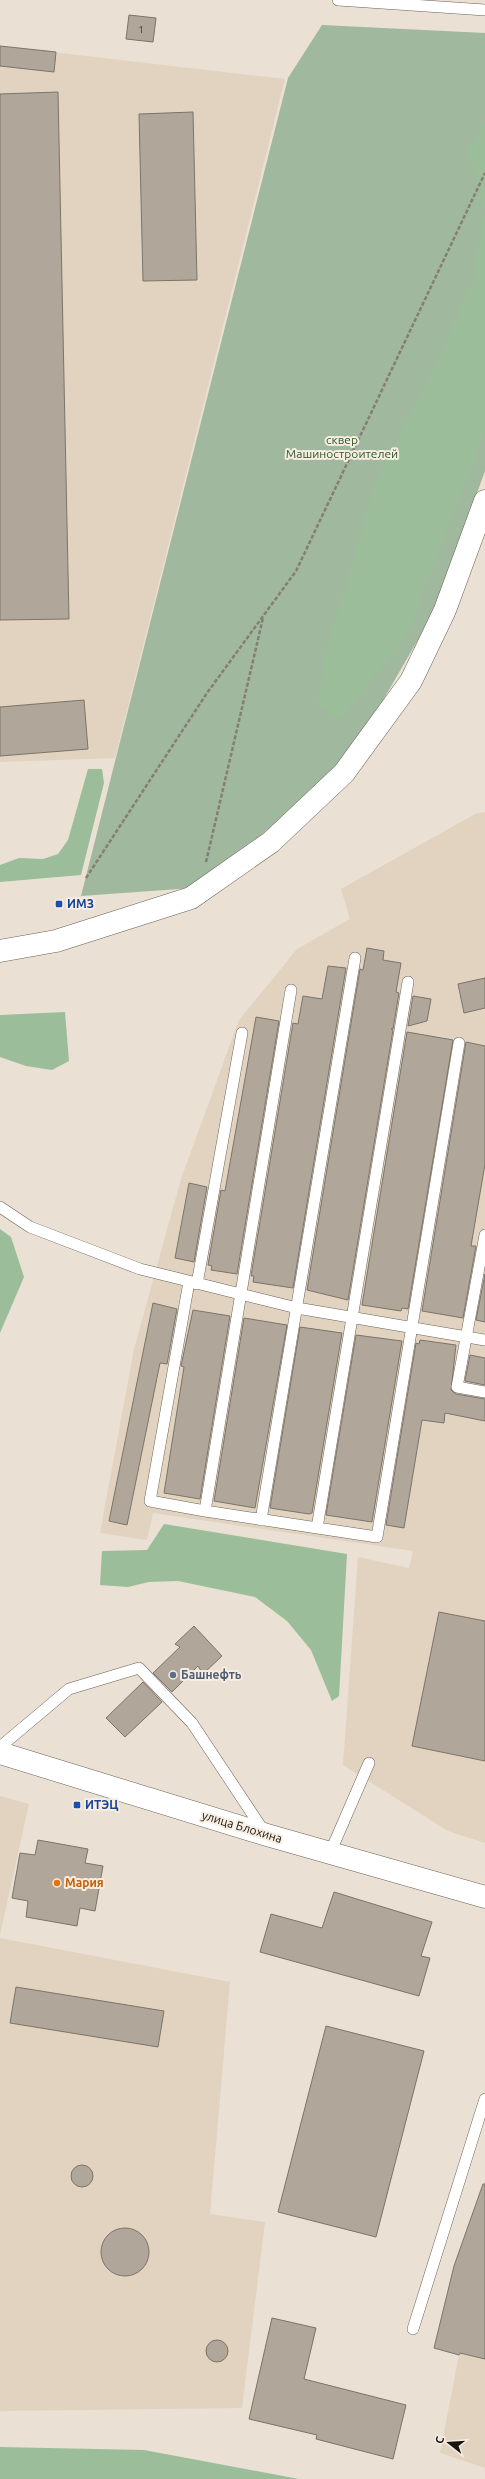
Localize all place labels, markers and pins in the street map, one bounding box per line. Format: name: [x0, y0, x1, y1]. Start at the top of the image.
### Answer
place label: ИМЗ: [67, 897, 94, 910]
marker: ИМЗ: [54, 899, 64, 909]
place label: Башнефть: [181, 1668, 242, 1681]
marker: Башнефть: [168, 1670, 178, 1680]
place label: ИТЭЦ: [85, 1798, 118, 1811]
marker: ИТЭЦ: [72, 1800, 82, 1810]
place label: Мария: [65, 1876, 104, 1889]
marker: Мария: [52, 1878, 62, 1888]

